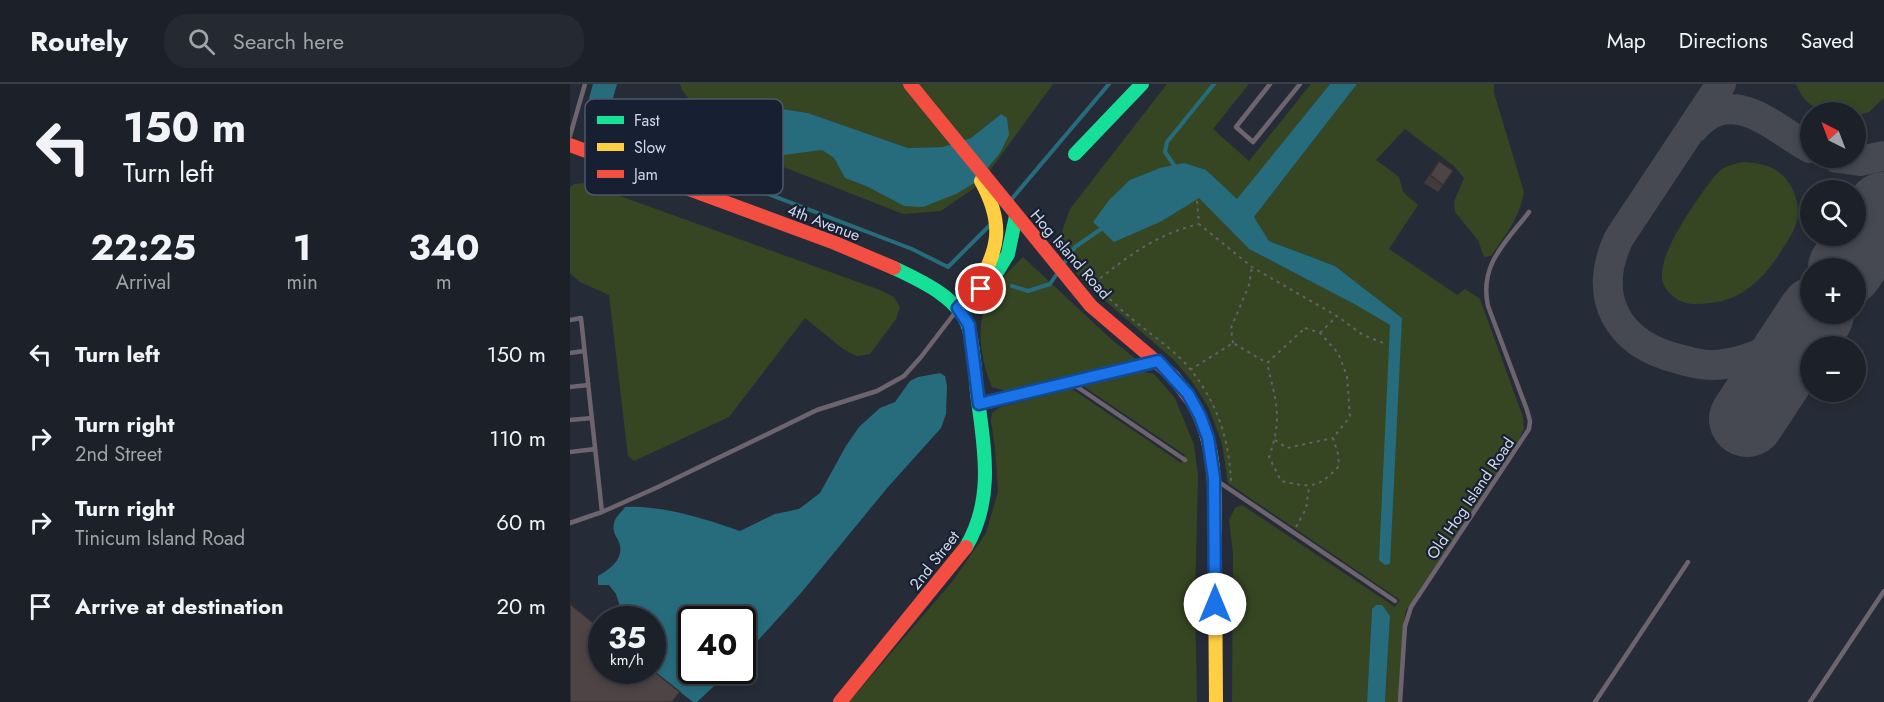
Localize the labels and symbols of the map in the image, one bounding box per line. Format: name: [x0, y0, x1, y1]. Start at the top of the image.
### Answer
legend: [585, 99, 783, 195]
north arrow: [1800, 102, 1866, 168]
text: Fast: [634, 109, 660, 132]
text: Slow: [634, 136, 666, 159]
text: Jam: [632, 163, 658, 186]
street label: 4th Avenue: [784, 198, 864, 247]
street label: Hog Island Road: [1025, 204, 1116, 304]
pin: [955, 263, 1006, 314]
street label: Old Hog Island Road: [1421, 433, 1520, 564]
street label: 2nd Street: [904, 526, 965, 595]
position arrow: [1183, 572, 1247, 636]
speed limit sign: 40: [678, 606, 756, 684]

